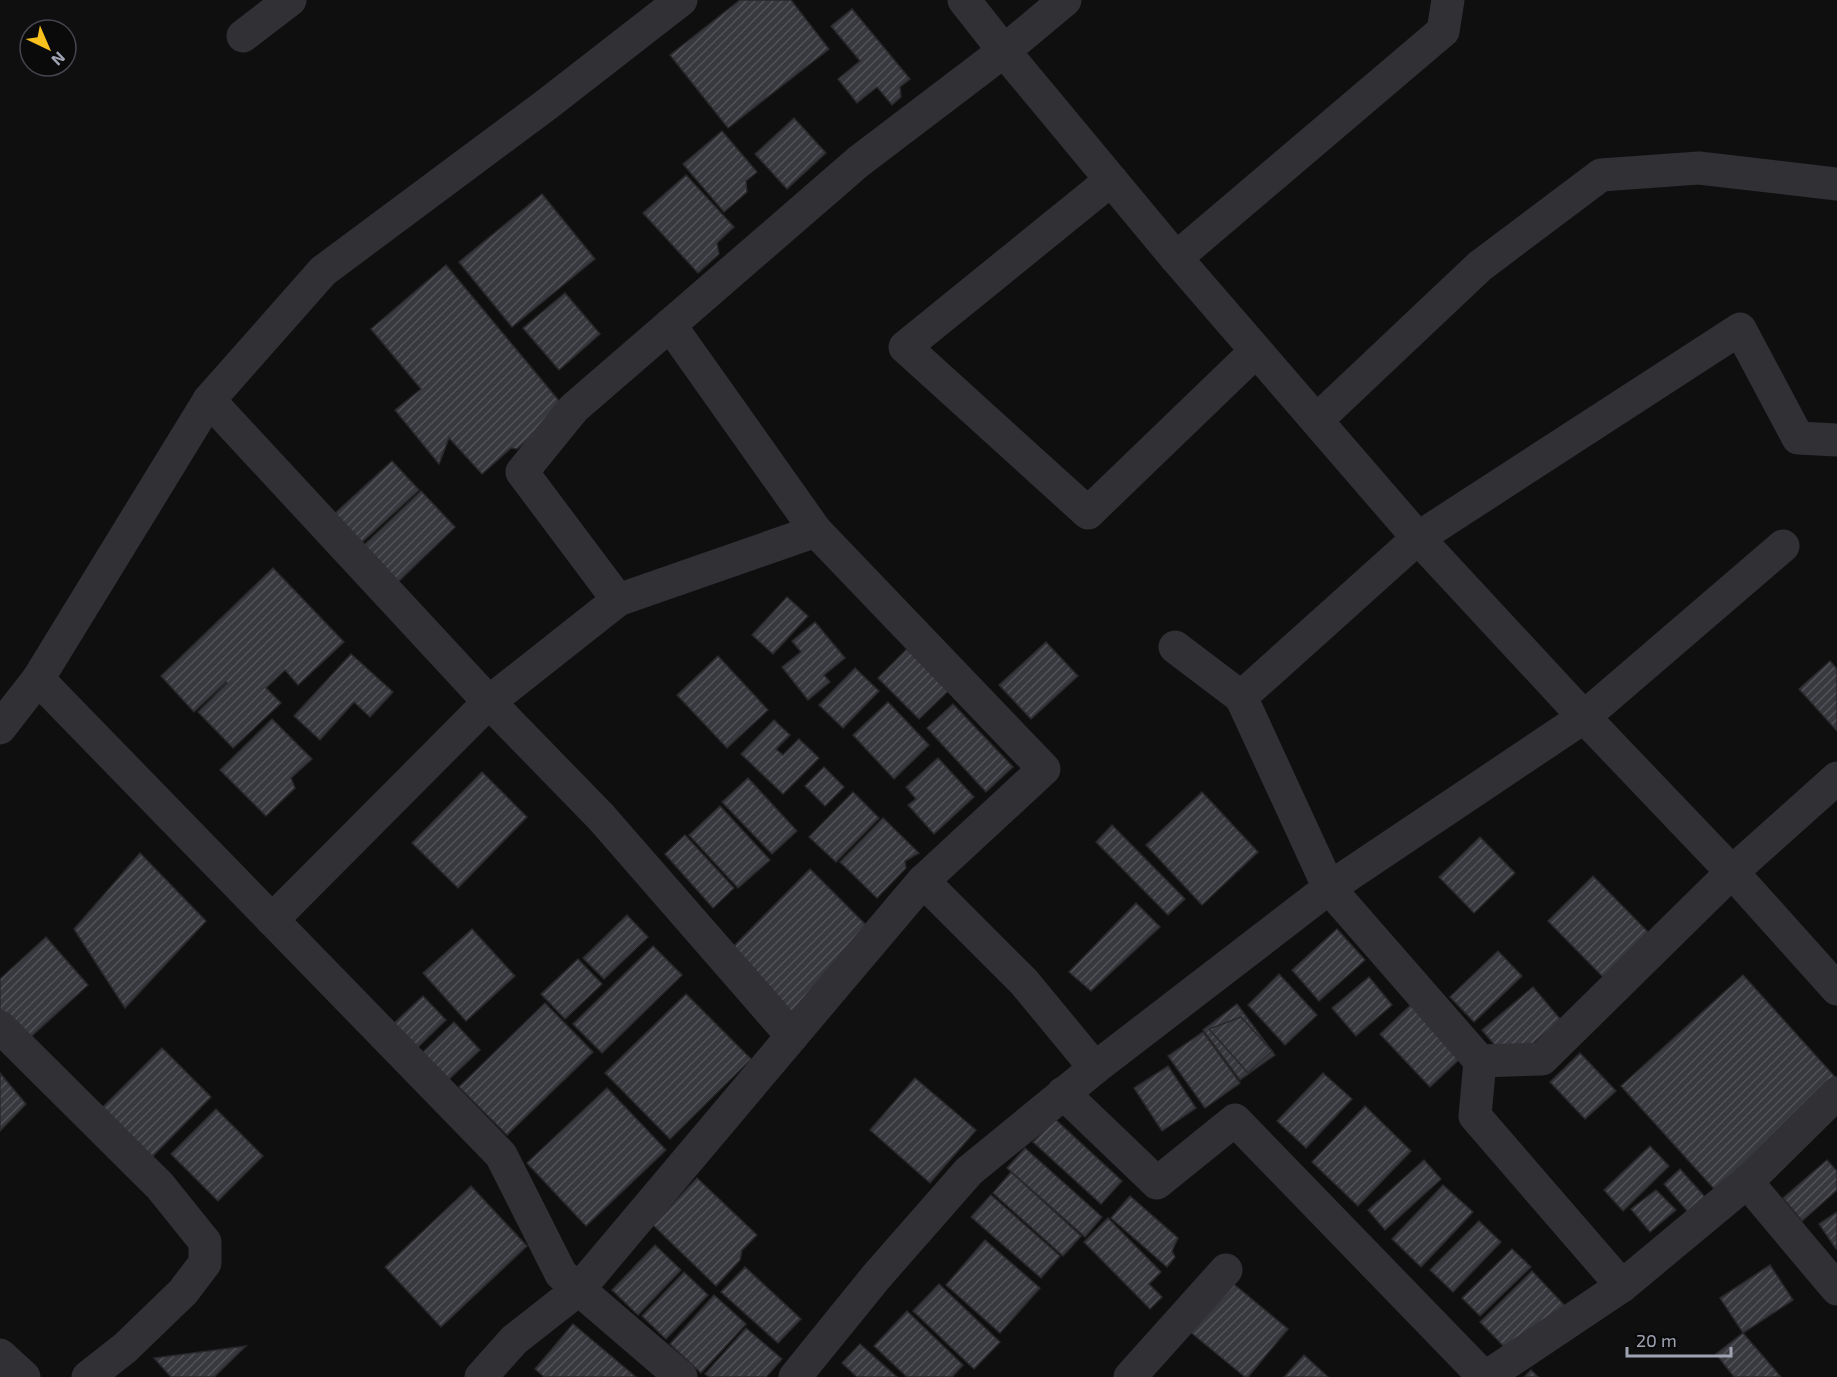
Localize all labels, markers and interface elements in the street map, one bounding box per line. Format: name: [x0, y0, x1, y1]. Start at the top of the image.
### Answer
north arrow: [18, 18, 78, 78]
text: N: [48, 48, 70, 70]
scale bar: [1627, 1320, 1730, 1358]
text: 20 m: [1636, 1329, 1677, 1351]

